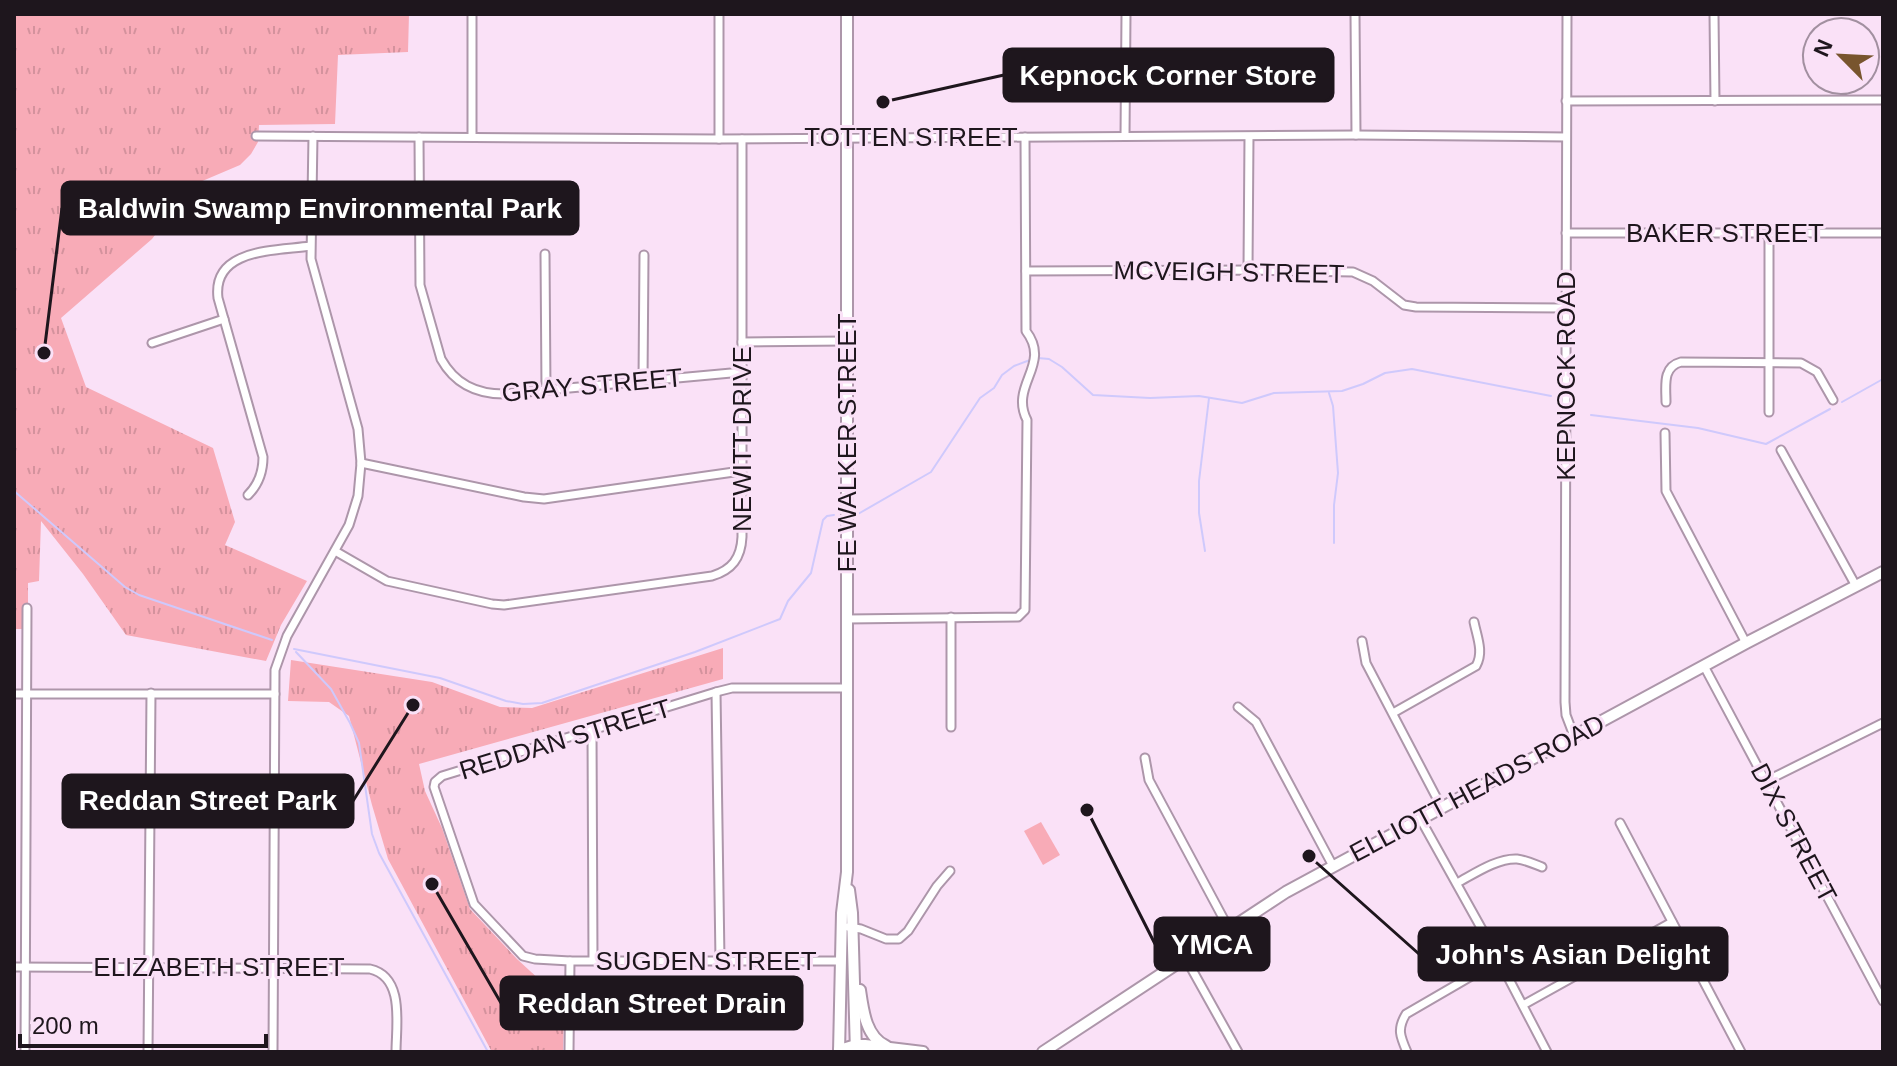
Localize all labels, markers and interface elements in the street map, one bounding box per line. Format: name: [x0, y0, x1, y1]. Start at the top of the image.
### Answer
north arrow: [1801, 16, 1881, 96]
text: N: [1809, 36, 1838, 60]
callout: Kepnock Corner Store: [1004, 49, 1333, 101]
text: Kepnock Corner Store: [1019, 60, 1317, 91]
street label: TOTTEN STREET: [804, 122, 1018, 152]
callout: Baldwin Swamp Environmental Park: [62, 182, 578, 234]
text: Baldwin Swamp Environmental Park: [78, 193, 562, 224]
street label: BAKER STREET: [1626, 218, 1824, 248]
street label: MCVEIGH STREET: [1113, 255, 1345, 289]
street label: KEPNOCK ROAD: [1551, 271, 1581, 481]
street label: FE WALKER STREET: [832, 313, 862, 573]
street label: NEWITT DRIVE: [727, 346, 757, 532]
street label: GRAY STREET: [500, 362, 684, 408]
street label: REDDAN STREET: [456, 693, 674, 785]
street label: ELLIOTT HEADS ROAD: [1345, 708, 1609, 868]
street label: DIX STREET: [1745, 758, 1843, 908]
callout: Reddan Street Park: [63, 775, 353, 827]
text: Reddan Street Park: [79, 785, 338, 816]
callout: YMCA: [1155, 918, 1269, 970]
callout: John's Asian Delight: [1419, 928, 1727, 980]
text: YMCA: [1171, 929, 1253, 960]
text: John's Asian Delight: [1436, 939, 1710, 970]
street label: SUGDEN STREET: [595, 946, 817, 976]
street label: ELIZABETH STREET: [93, 952, 345, 982]
callout: Reddan Street Drain: [501, 977, 802, 1029]
text: Reddan Street Drain: [517, 988, 787, 1019]
scale bar: [20, 998, 266, 1048]
text: 200 m: [32, 1012, 99, 1039]

